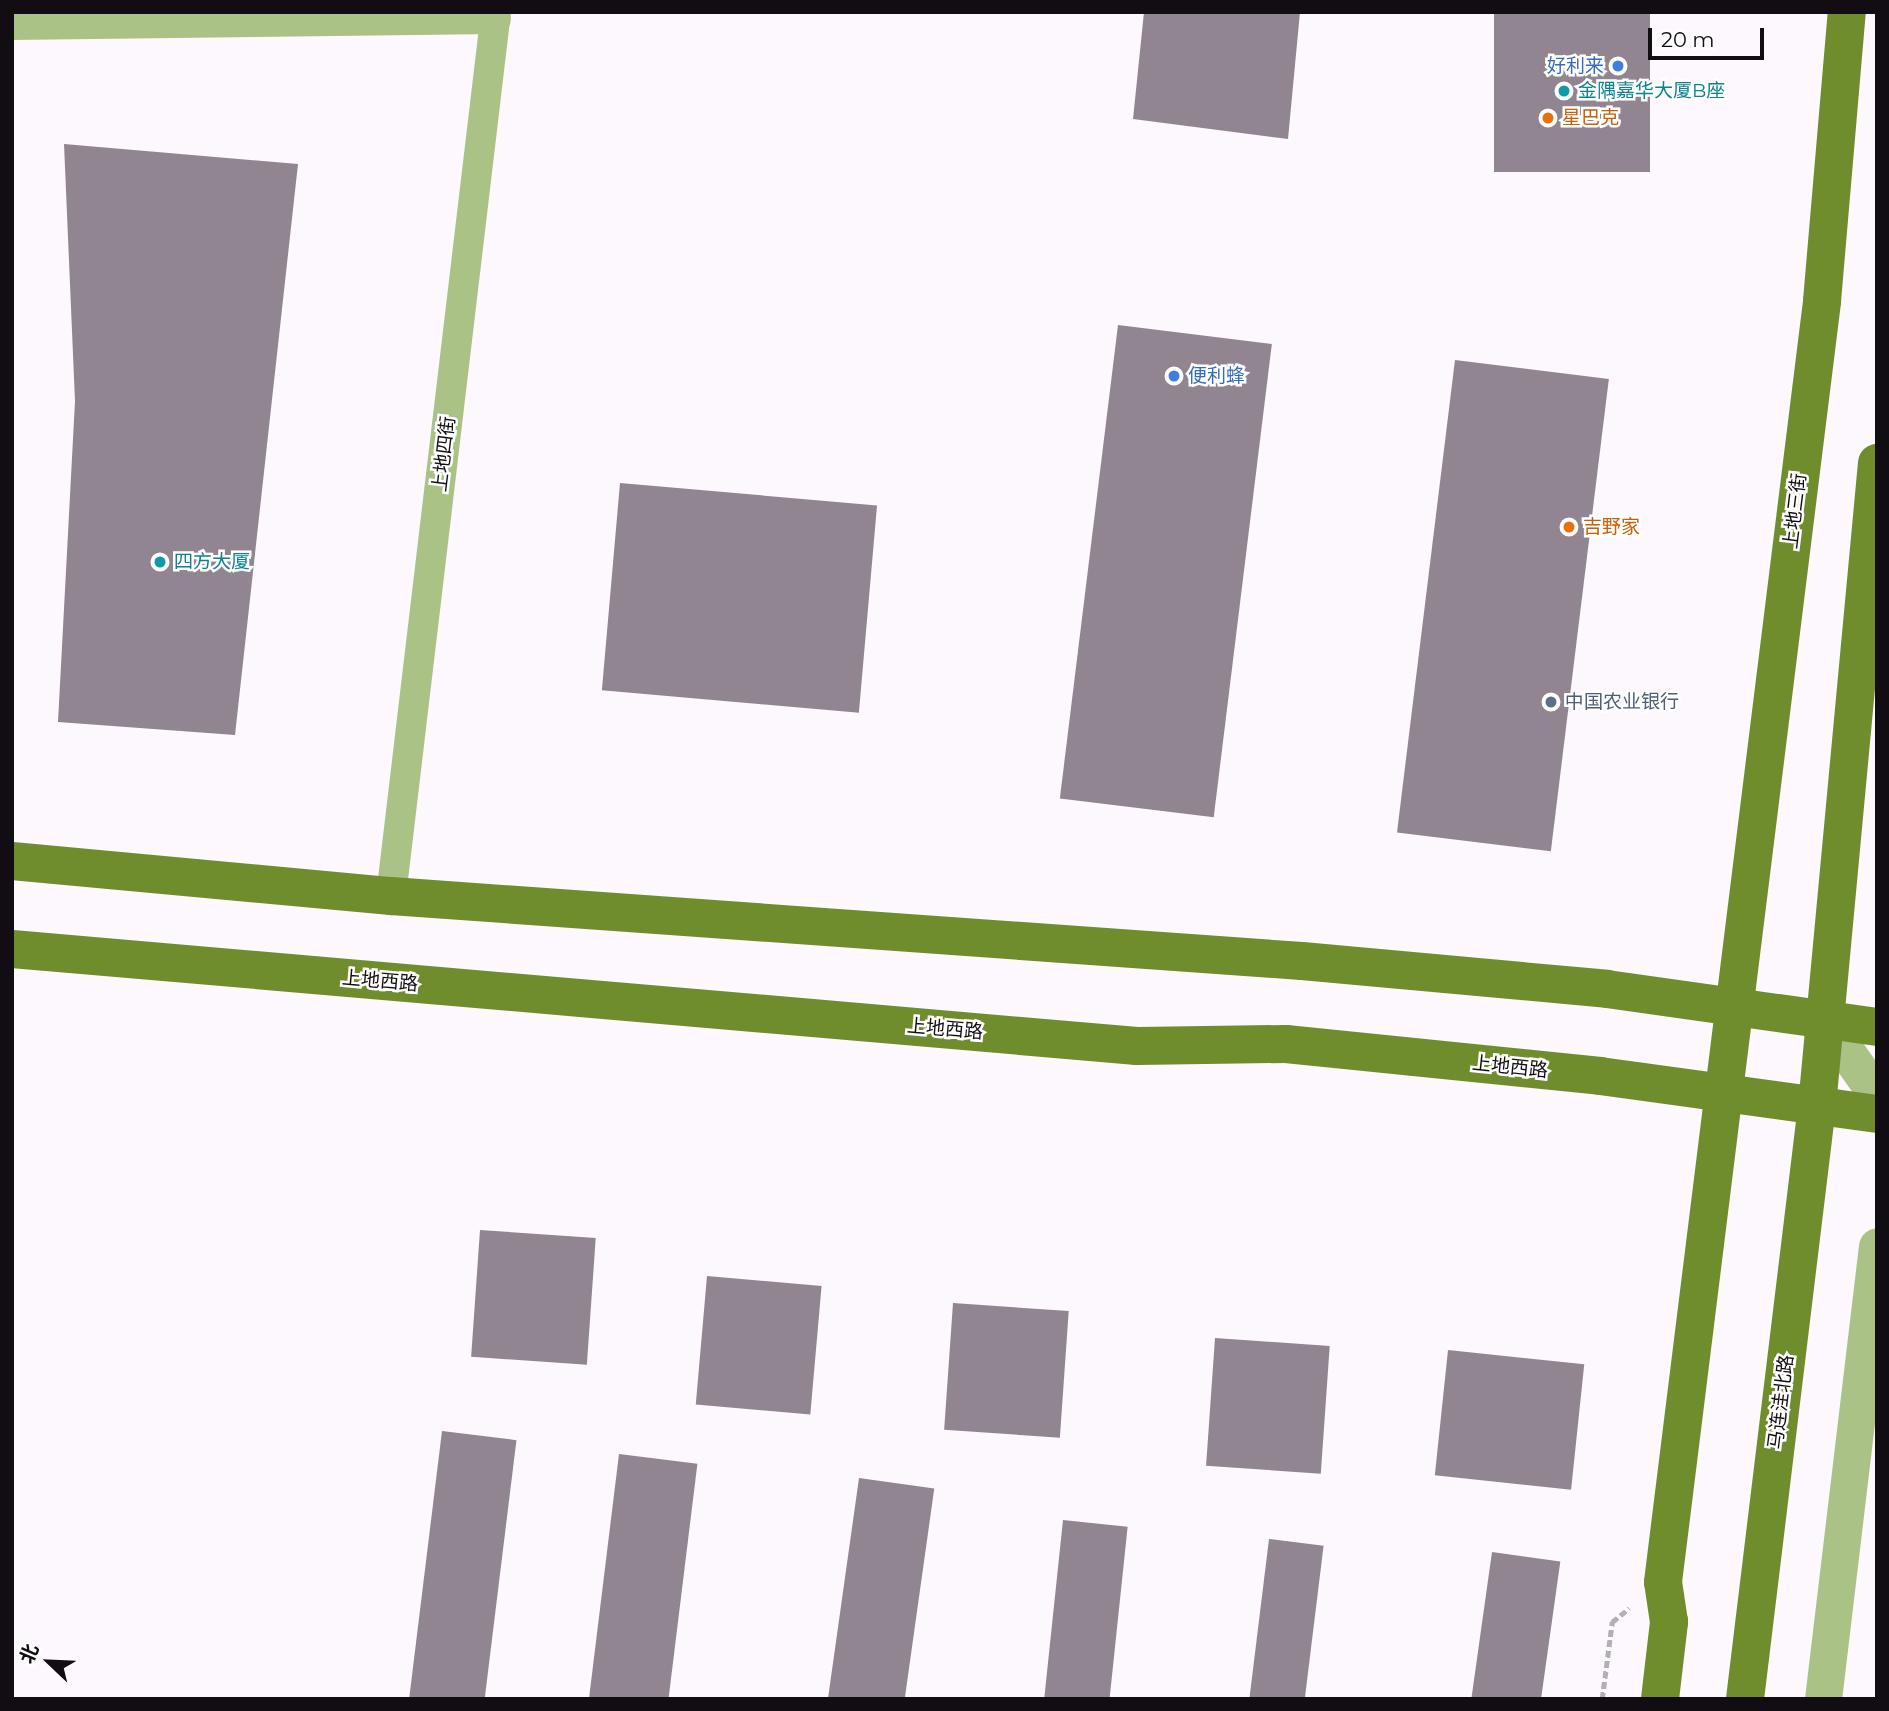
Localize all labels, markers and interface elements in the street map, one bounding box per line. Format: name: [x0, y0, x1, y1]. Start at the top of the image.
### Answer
scale bar: [1651, 14, 1766, 58]
text: 20 m: [1661, 27, 1715, 52]
place label: 好利来: [1547, 55, 1604, 77]
marker: 好利来: [1610, 58, 1626, 74]
place label: 金隅嘉华大厦B座: [1578, 80, 1725, 102]
marker: 金隅嘉华大厦B座: [1556, 83, 1572, 99]
place label: 星巴克: [1562, 107, 1619, 129]
marker: 星巴克: [1540, 110, 1556, 126]
place label: 便利蜂: [1188, 365, 1245, 387]
marker: 便利蜂: [1166, 368, 1182, 384]
street label: 上地四街: [428, 415, 460, 493]
street label: 上地三街: [1779, 472, 1811, 550]
place label: 吉野家: [1583, 516, 1640, 538]
marker: 吉野家: [1561, 519, 1577, 535]
place label: 四方大厦: [174, 551, 250, 573]
marker: 四方大厦: [152, 554, 168, 570]
place label: 中国农业银行: [1565, 691, 1679, 713]
marker: 中国农业银行: [1543, 694, 1559, 710]
street label: 上地西路: [341, 966, 419, 996]
street label: 上地西路: [906, 1014, 984, 1044]
street label: 上地西路: [1471, 1052, 1549, 1082]
street label: 马连洼北路: [1764, 1353, 1798, 1451]
north arrow: [14, 1627, 84, 1697]
text: 北: [15, 1640, 44, 1667]

